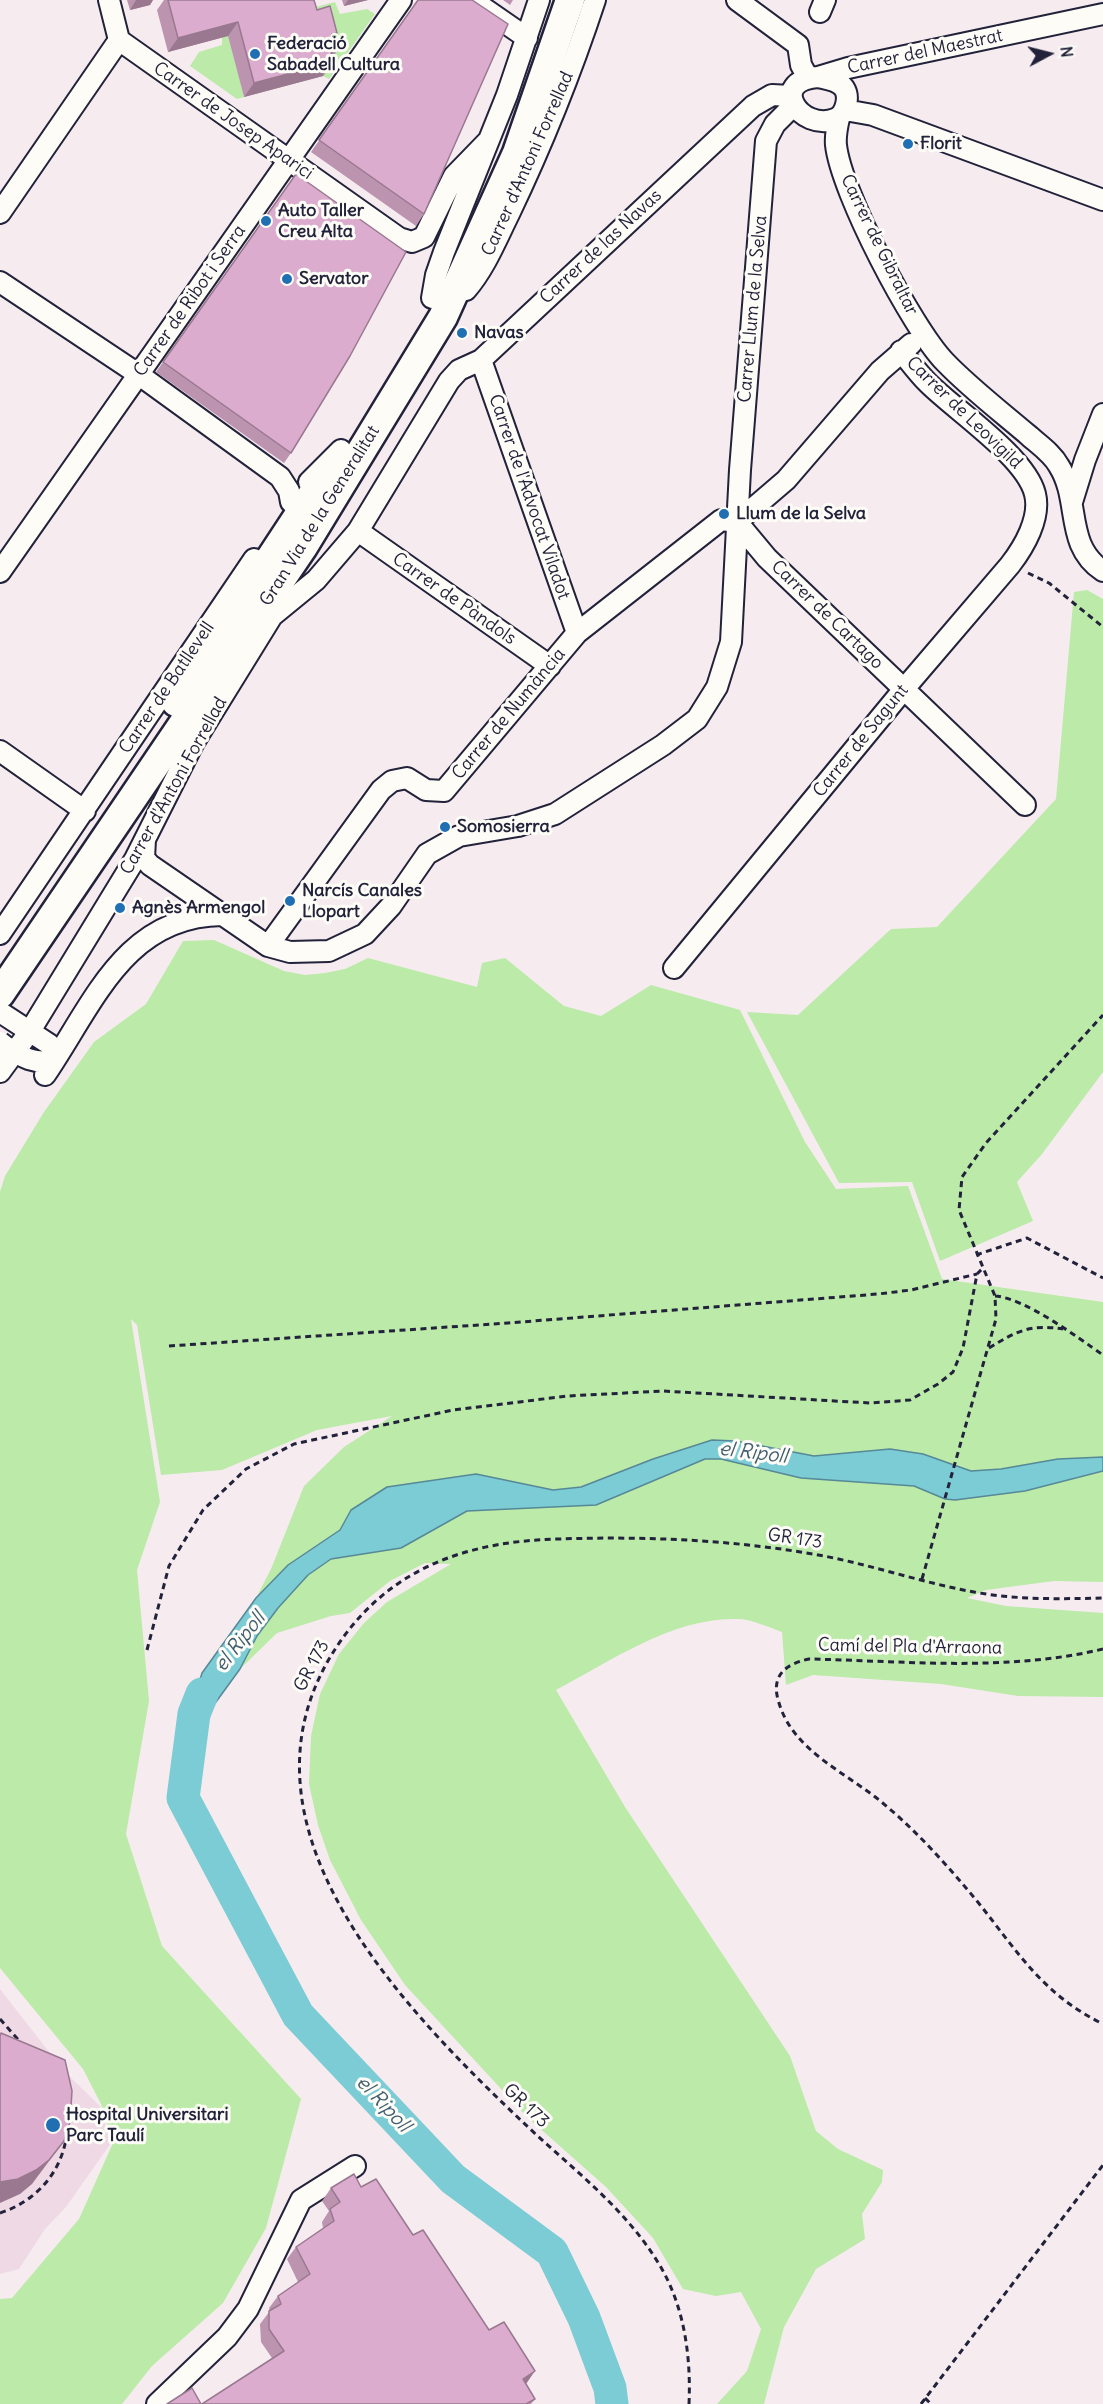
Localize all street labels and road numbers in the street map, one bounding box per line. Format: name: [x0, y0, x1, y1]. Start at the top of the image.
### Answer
street label: Carrer del Maestrat: [845, 25, 1005, 79]
street label: Carrer de Josep Aparici: [149, 58, 317, 184]
street label: Carrer d'Antoni Forrellad: [478, 68, 578, 260]
street label: Carrer de Gibraltar: [836, 171, 922, 319]
street label: Carrer de las Navas: [536, 185, 666, 309]
street label: Carrer Llum de la Selva: [734, 215, 772, 403]
street label: Carrer de Ribot i Serra: [129, 221, 251, 381]
street label: Carrer de Leovigild: [902, 352, 1026, 474]
street label: Carrer de l'Advocat Viladot: [484, 392, 574, 602]
street label: Gran Via de la Generalitat: [256, 422, 384, 610]
street label: Carrer de Pàndols: [388, 548, 520, 650]
street label: Carrer de Cartago: [766, 556, 888, 674]
street label: Carrer de Batllevell: [115, 618, 219, 758]
street label: Carrer de Numància: [448, 644, 570, 784]
street label: Carrer de Sagunt: [809, 680, 913, 802]
street label: Carrer d'Antoni Forrellad: [116, 693, 232, 879]
street label: GR 173: [766, 1524, 824, 1554]
street label: Camí del Pla d'Arraona: [818, 1635, 1002, 1659]
street label: GR 173: [290, 1637, 334, 1695]
street label: GR 173: [499, 2079, 553, 2133]

